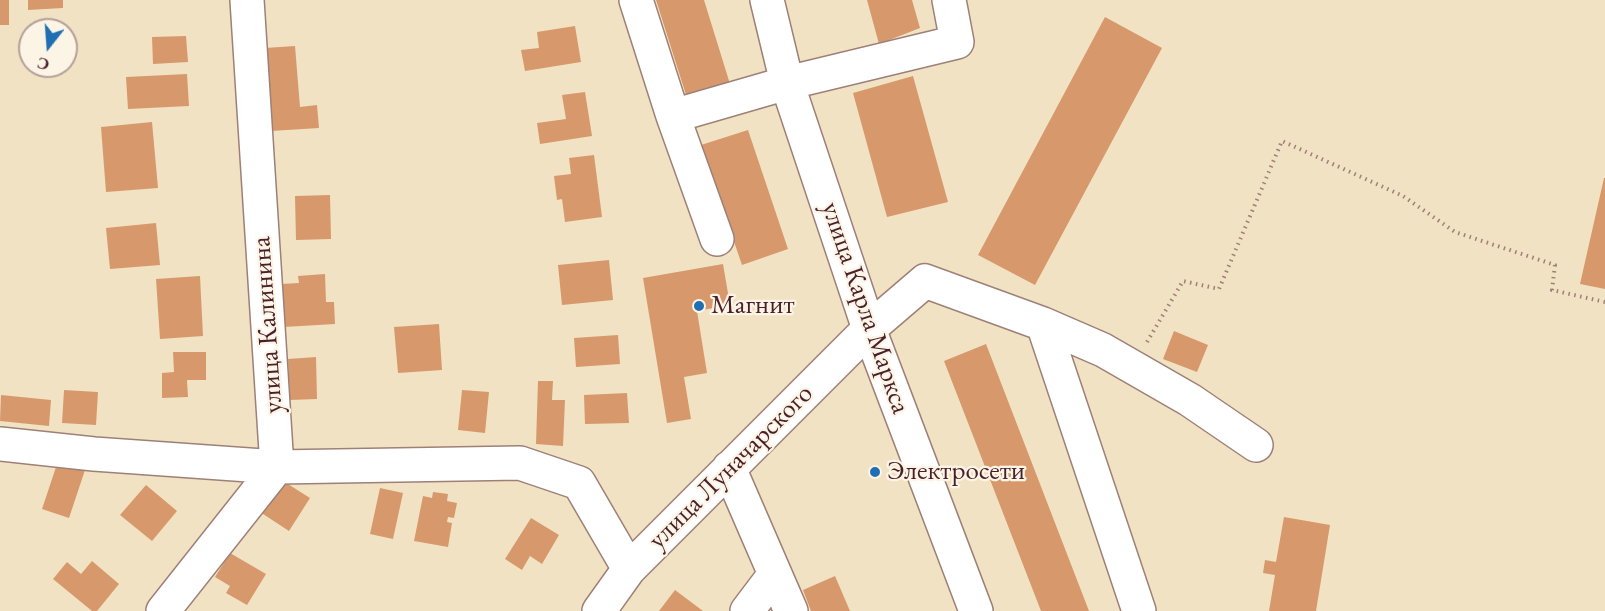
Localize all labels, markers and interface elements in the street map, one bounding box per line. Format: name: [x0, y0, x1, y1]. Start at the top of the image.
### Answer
north arrow: [18, 18, 78, 78]
text: С: [35, 52, 52, 75]
street label: улица Карла Маркса: [814, 198, 916, 418]
street label: улица Калинина: [246, 235, 290, 415]
place label: Магнит: [711, 290, 795, 322]
marker: Магнит: [692, 299, 706, 313]
street label: улица Луначарского: [642, 378, 820, 556]
place label: Электросети: [887, 456, 1025, 488]
marker: Электросети: [868, 465, 882, 479]

